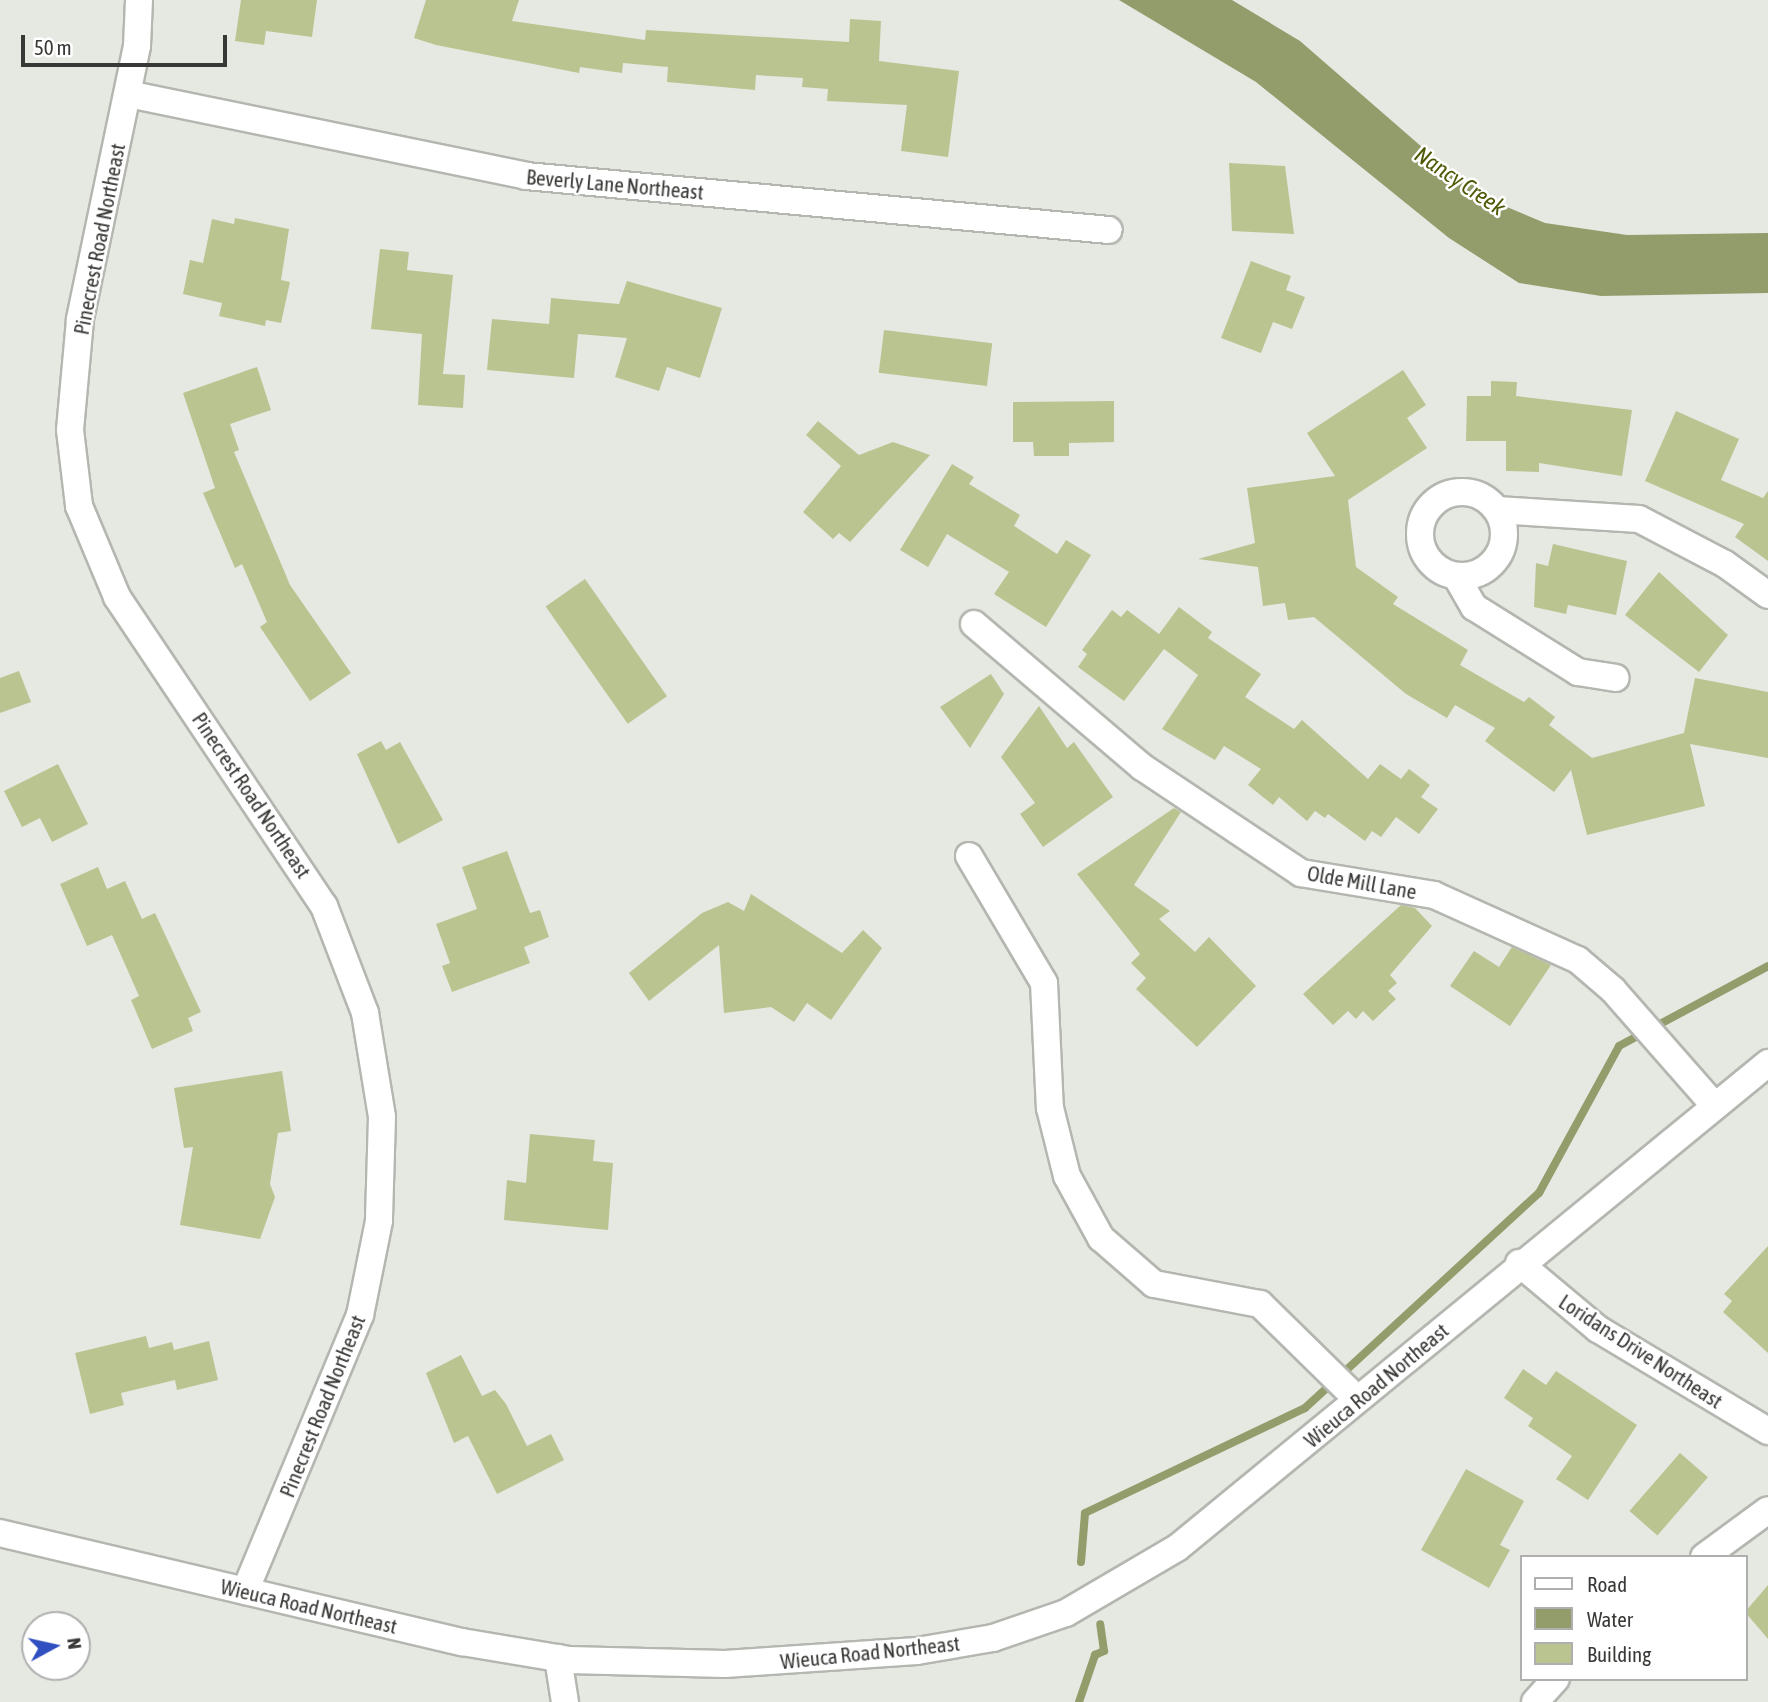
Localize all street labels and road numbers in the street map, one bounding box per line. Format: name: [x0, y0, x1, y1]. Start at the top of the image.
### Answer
street label: Pinecrest Road Northeast: [68, 141, 130, 337]
street label: Beverly Lane Northeast: [525, 164, 705, 204]
street label: Pinecrest Road Northeast: [187, 707, 317, 883]
street label: Olde Mill Lane: [1305, 860, 1419, 904]
street label: Loridans Drive Northeast: [1554, 1289, 1728, 1413]
street label: Pinecrest Road Northeast: [274, 1311, 370, 1501]
street label: Wieuca Road Northeast: [1299, 1317, 1453, 1453]
street label: Wieuca Road Northeast: [218, 1573, 400, 1639]
street label: Wieuca Road Northeast: [779, 1630, 961, 1674]

